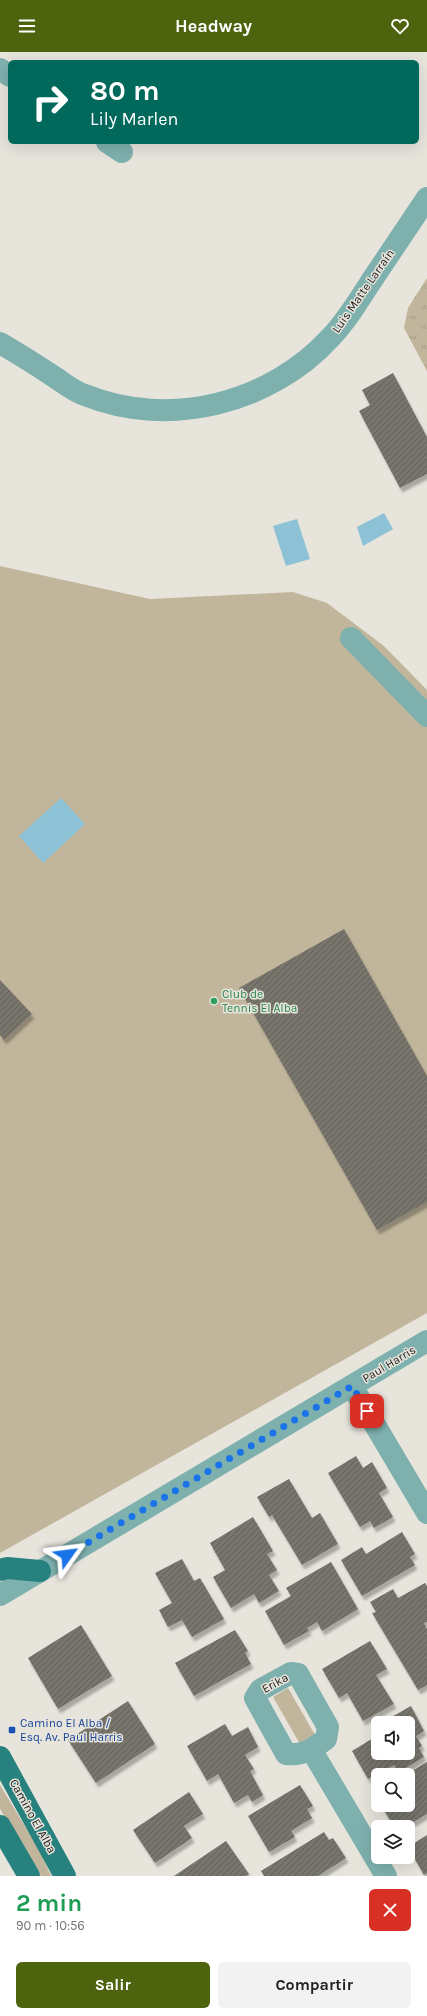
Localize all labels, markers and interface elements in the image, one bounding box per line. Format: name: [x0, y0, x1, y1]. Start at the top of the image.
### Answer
icon: menu: [16, 15, 38, 37]
text: Headway: [175, 15, 252, 37]
icon: heart: [389, 15, 411, 37]
text: 80 m: [90, 74, 159, 107]
icon: right: [24, 76, 76, 128]
text: Lily Marlen: [90, 108, 178, 130]
street label: Luis Matte Larraín: [329, 247, 397, 335]
place label: Club de Tennis El Alba: [222, 987, 297, 1015]
marker: Club de Tennis El Alba: [209, 996, 219, 1006]
street label: Paul Harris: [360, 1343, 418, 1385]
pin: [350, 1394, 384, 1428]
icon: arrive: [356, 1400, 378, 1422]
position arrow: [46, 1534, 88, 1576]
street label: Erika: [259, 1670, 291, 1696]
place label: Camino El Alba / Esq. Av. Paul Harris: [20, 1716, 123, 1744]
map controls: [371, 1716, 415, 1864]
button: sound: [371, 1716, 415, 1760]
marker: Camino El Alba / Esq. Av. Paul Harris: [7, 1725, 17, 1735]
button: search: [371, 1768, 415, 1812]
street label: Camino El Alba: [7, 1777, 59, 1855]
button: layers: [371, 1820, 415, 1864]
text: 2 min: [16, 1889, 82, 1917]
button: close: [369, 1889, 411, 1931]
text: 90 m · 10:56: [16, 1918, 85, 1933]
button: Salir: [16, 1962, 210, 2008]
button: Compartir: [218, 1962, 411, 2008]

